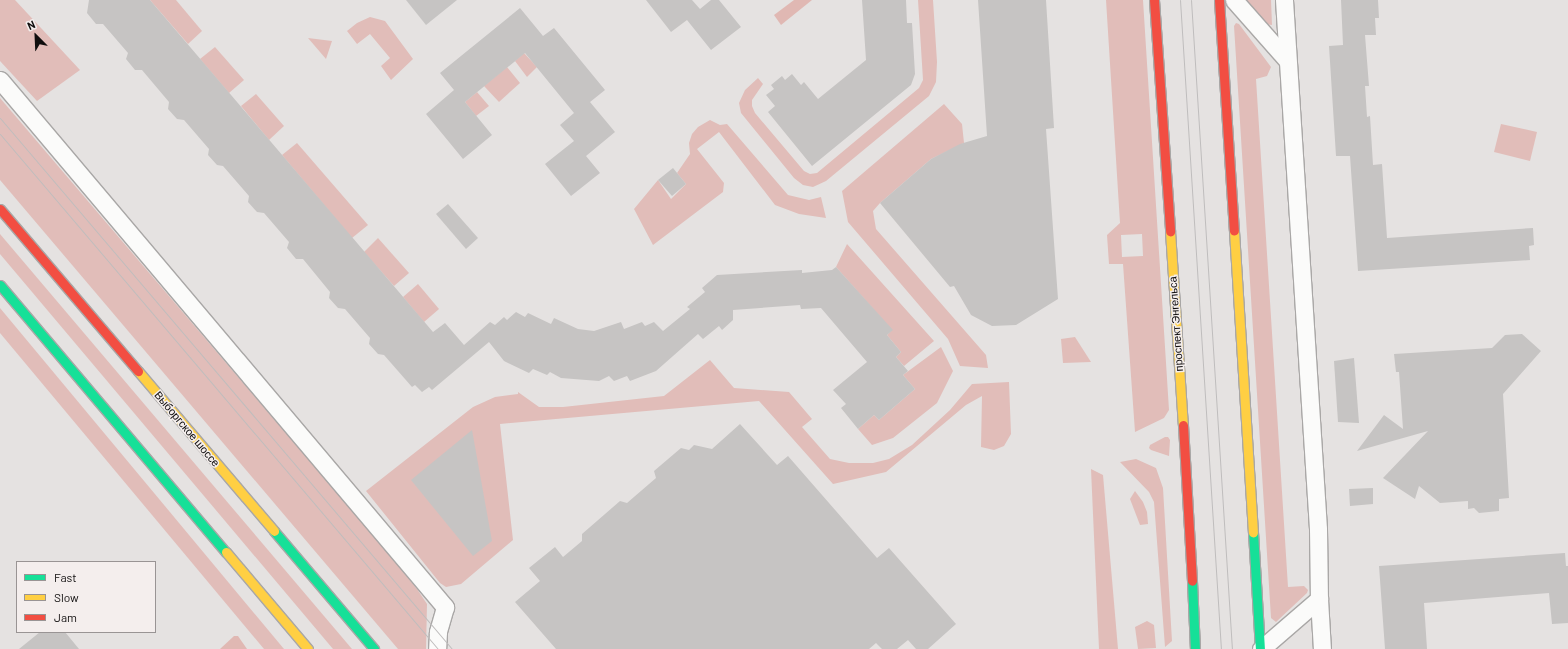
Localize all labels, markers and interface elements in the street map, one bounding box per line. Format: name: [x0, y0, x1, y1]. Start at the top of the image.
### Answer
north arrow: [16, 16, 56, 56]
text: N: [25, 17, 37, 32]
street label: проспект Энгельса: [1166, 276, 1186, 372]
street label: Выборгское шоссе: [152, 389, 222, 469]
legend: [16, 561, 156, 633]
text: Fast: [54, 570, 77, 584]
text: Slow: [54, 590, 79, 604]
text: Jam: [54, 610, 77, 624]

